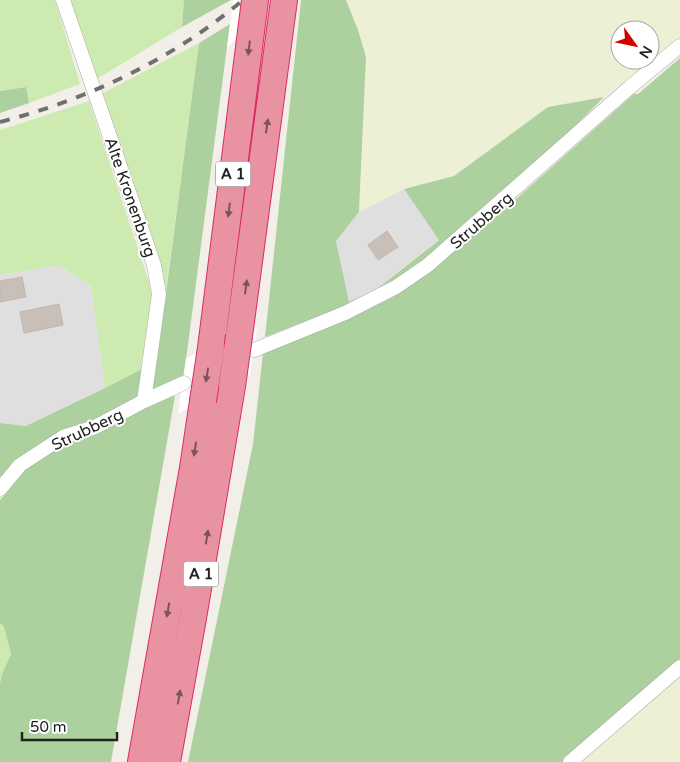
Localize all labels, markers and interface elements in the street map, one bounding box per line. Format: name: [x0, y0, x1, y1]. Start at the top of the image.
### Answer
north arrow: [610, 20, 660, 70]
one-way arrow: [245, 41, 253, 57]
text: N: [635, 42, 656, 61]
one-way arrow: [263, 118, 271, 134]
street label: Alte Kronenburg: [100, 135, 160, 260]
road number: A 1: [216, 162, 250, 186]
street label: Strubberg: [446, 188, 517, 253]
one-way arrow: [225, 202, 233, 218]
one-way arrow: [242, 279, 250, 295]
one-way arrow: [202, 367, 210, 383]
street label: Strubberg: [48, 405, 126, 455]
one-way arrow: [191, 442, 199, 458]
one-way arrow: [203, 528, 211, 544]
road number: A 1: [184, 562, 218, 586]
one-way arrow: [163, 602, 171, 618]
one-way arrow: [175, 688, 183, 704]
scale bar: [22, 710, 118, 742]
text: 50 m: [30, 718, 67, 736]

